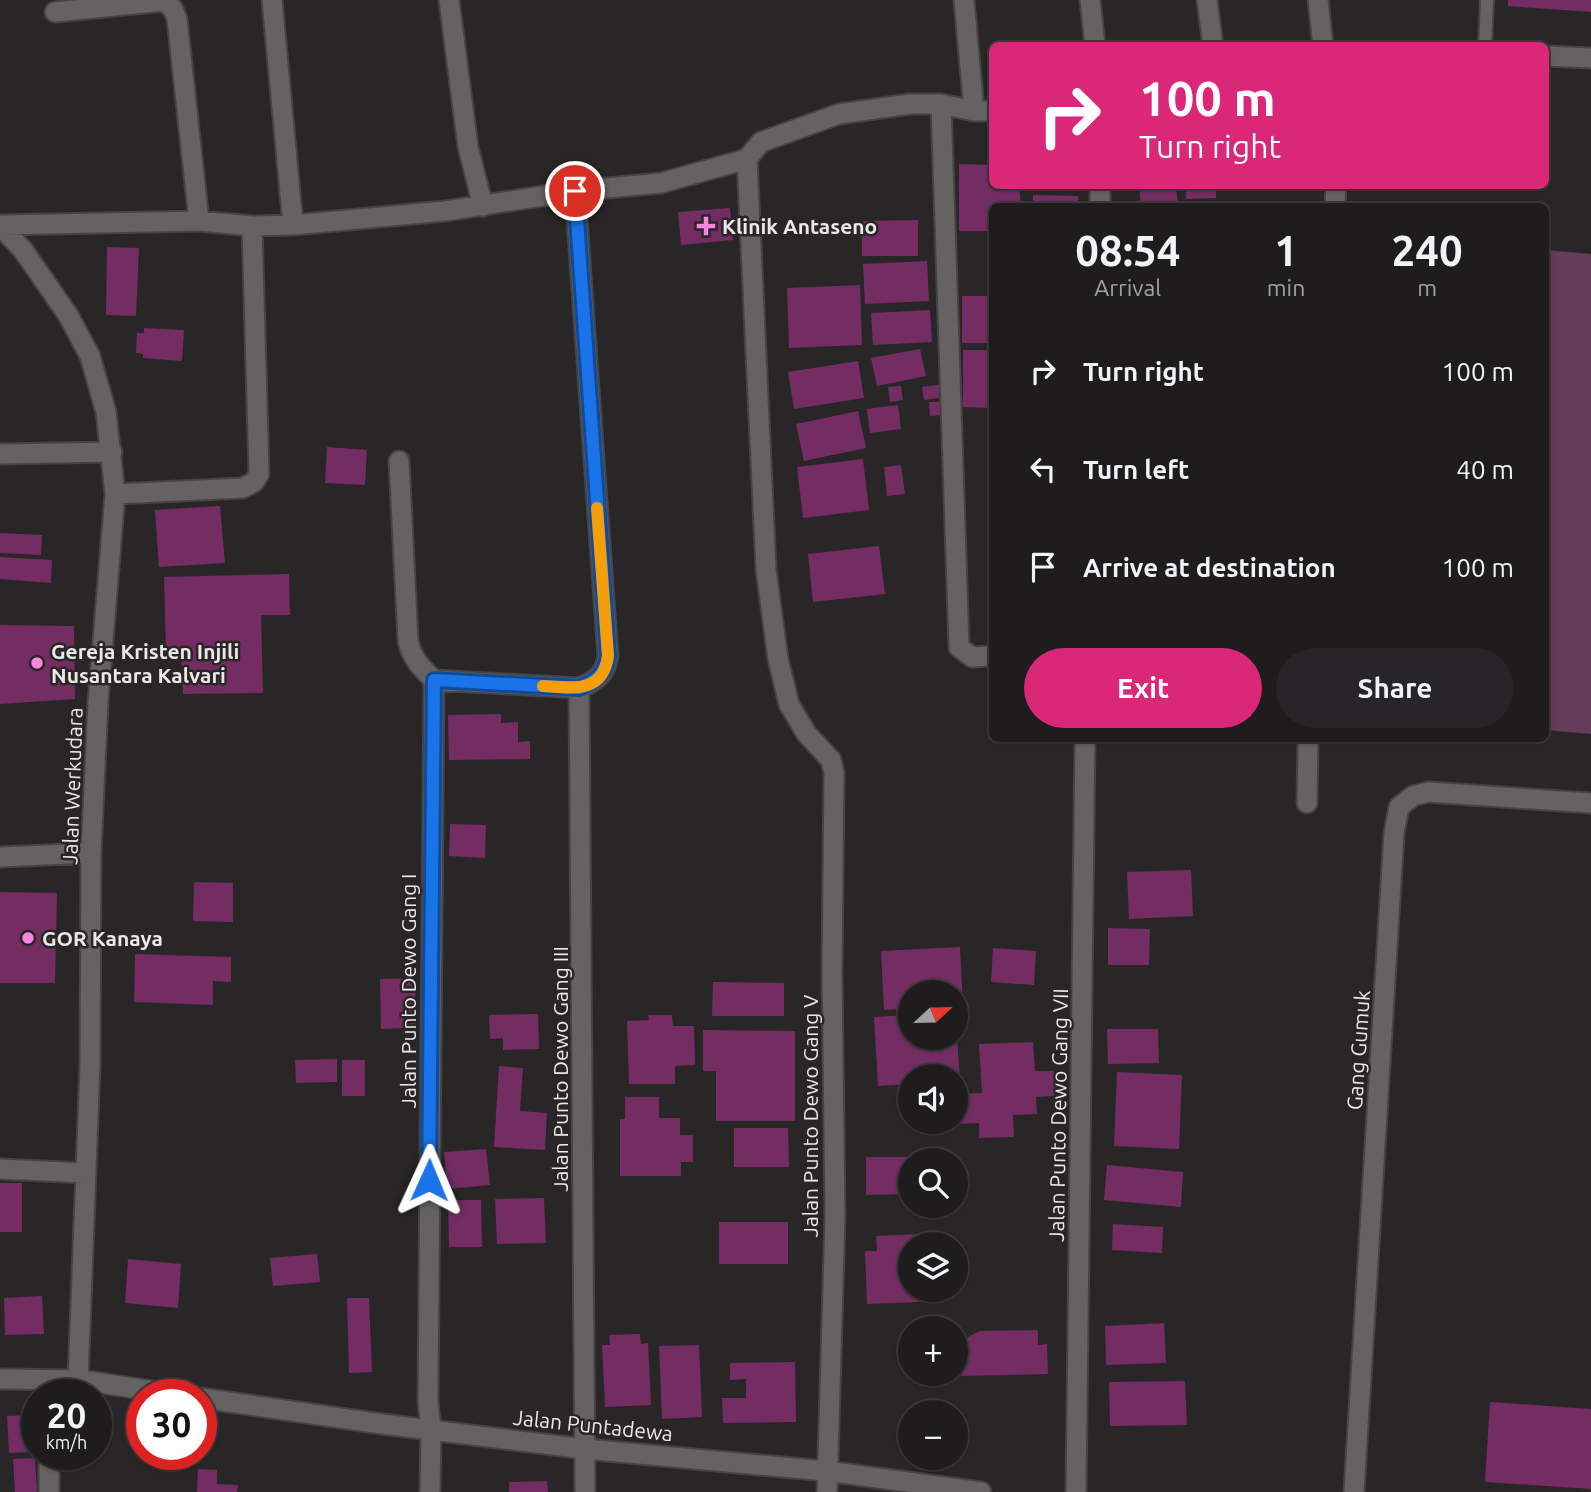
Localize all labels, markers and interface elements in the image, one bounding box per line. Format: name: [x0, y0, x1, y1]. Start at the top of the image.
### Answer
icon: right: [1024, 70, 1115, 161]
text: 100 m: [1139, 70, 1276, 125]
text: Turn right: [1139, 128, 1281, 164]
pin: [545, 161, 605, 221]
icon: arrive: [556, 172, 594, 210]
place label: Klinik Antaseno: [722, 214, 877, 238]
marker: Klinik Antaseno: [696, 216, 716, 236]
text: 08:54: [1075, 227, 1180, 274]
text: 1: [1274, 227, 1298, 274]
text: 240: [1392, 227, 1463, 274]
text: Arrival: [1094, 275, 1161, 300]
text: min: [1267, 275, 1305, 300]
text: m: [1417, 275, 1437, 300]
icon: right: [1024, 352, 1062, 390]
text: Turn right: [1083, 357, 1204, 386]
text: 100 m: [1442, 357, 1514, 386]
icon: left: [1024, 450, 1062, 488]
text: Turn left: [1083, 455, 1189, 484]
text: 40 m: [1456, 455, 1514, 484]
icon: arrive: [1024, 548, 1062, 586]
text: Arrive at destination: [1083, 553, 1336, 582]
text: 100 m: [1442, 553, 1514, 582]
place label: Gereja Kristen Injili Nusantara Kalvari: [51, 639, 239, 687]
button: Exit: [1024, 648, 1262, 728]
button: Share: [1276, 648, 1514, 728]
marker: Gereja Kristen Injili Nusantara Kalvari: [29, 655, 45, 671]
street label: Jalan Werkudara: [57, 707, 87, 865]
street label: Jalan Punto Dewo Gang I: [396, 874, 420, 1108]
place label: GOR Kanaya: [42, 926, 163, 950]
marker: GOR Kanaya: [20, 930, 36, 946]
street label: Jalan Punto Dewo Gang III: [548, 946, 572, 1192]
north arrow: [898, 980, 968, 1050]
map controls: [898, 980, 968, 1470]
street label: Jalan Punto Dewo Gang VII: [1044, 988, 1072, 1242]
street label: Gang Gumuk: [1342, 989, 1374, 1111]
street label: Jalan Punto Dewo Gang V: [798, 994, 822, 1237]
button: sound: [898, 1064, 968, 1134]
position arrow: [392, 1143, 466, 1217]
button: search: [898, 1148, 968, 1218]
button: layers: [898, 1232, 968, 1302]
button: +: [898, 1316, 968, 1386]
speed limit sign: 30: [126, 1379, 217, 1470]
text: 20: [47, 1395, 86, 1435]
button: −: [898, 1400, 968, 1470]
street label: Jalan Puntadewa: [512, 1405, 674, 1445]
text: km/h: [46, 1432, 87, 1452]

